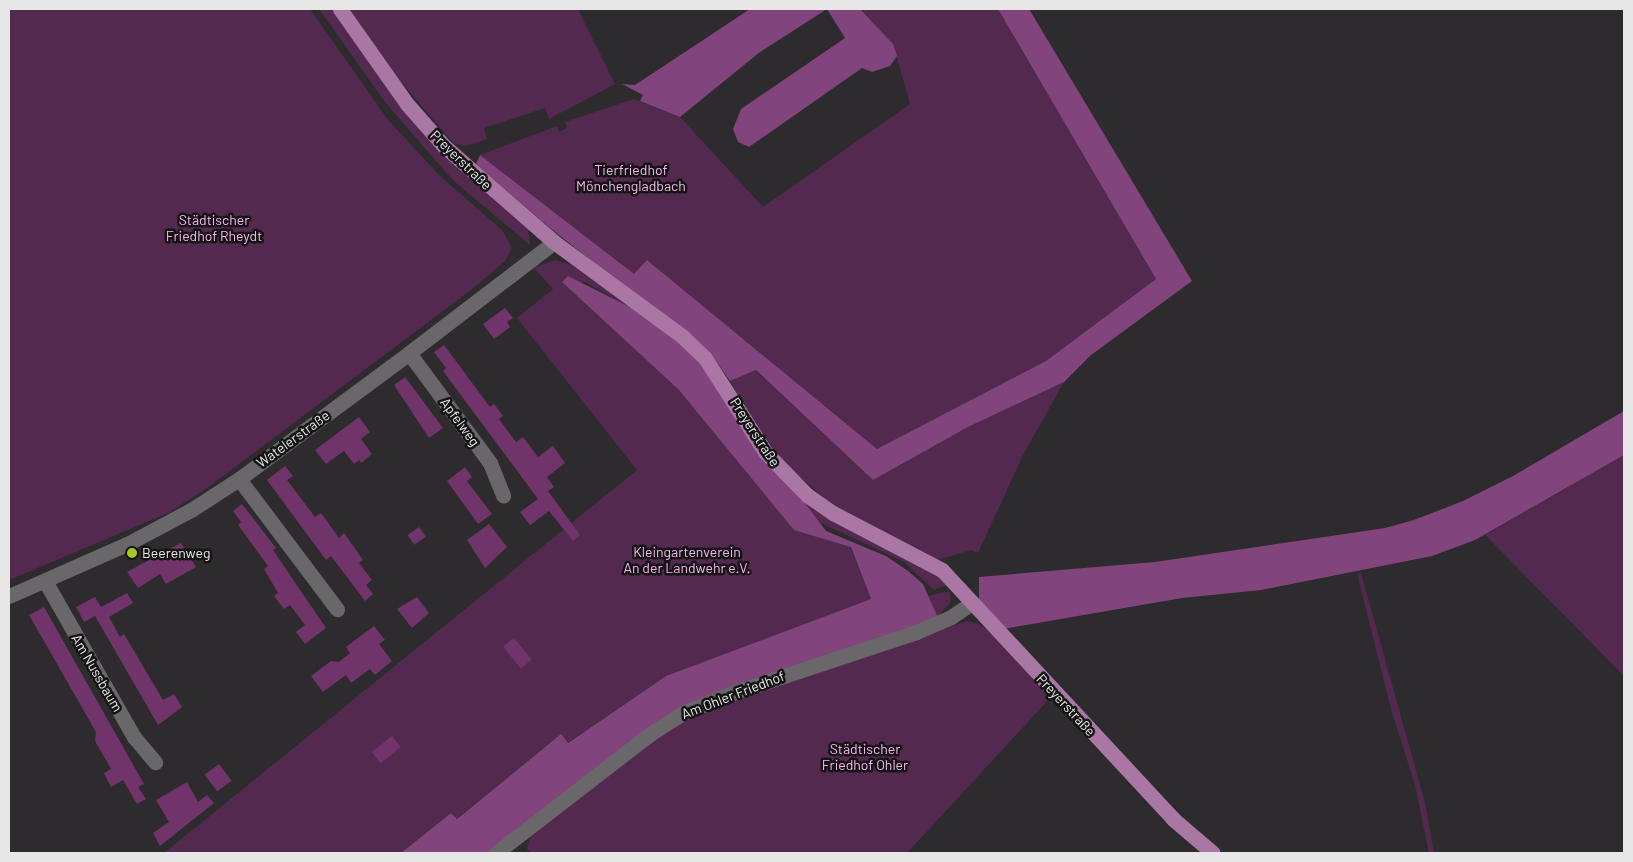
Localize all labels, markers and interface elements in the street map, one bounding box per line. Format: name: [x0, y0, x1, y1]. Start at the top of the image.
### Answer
street label: Preyerstraße: [427, 127, 495, 193]
park label: Tierfriedhof Mönchengladbach: [576, 162, 686, 194]
park label: Städtischer Friedhof Rheydt: [166, 212, 262, 244]
street label: Apfelweg: [437, 394, 483, 450]
street label: Preyerstraße: [727, 394, 783, 470]
street label: Watelerstraße: [253, 407, 333, 471]
park label: Kleingartenverein An der Landwehr e.V.: [624, 544, 750, 576]
place label: Beerenweg: [142, 545, 210, 561]
marker: Beerenweg: [126, 547, 138, 559]
street label: Am Nussbaum: [68, 631, 126, 715]
street label: Am Ohler Friedhof: [679, 668, 787, 722]
street label: Preyerstraße: [1033, 671, 1099, 739]
park label: Städtischer Friedhof Ohler: [822, 741, 908, 774]

